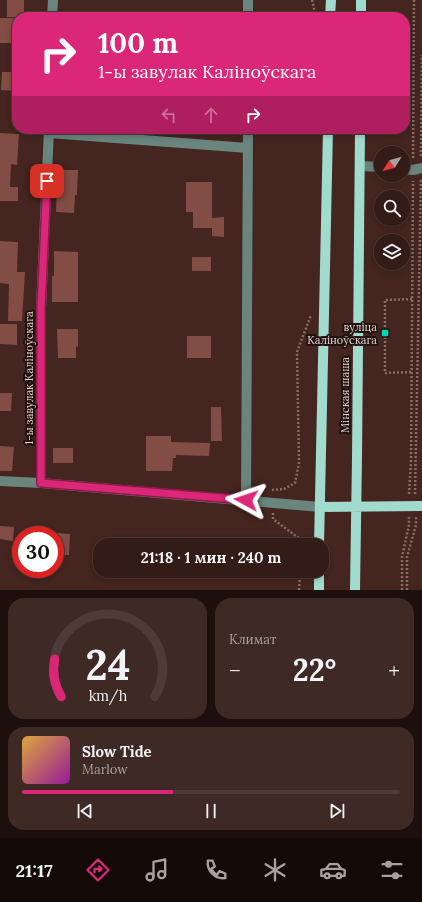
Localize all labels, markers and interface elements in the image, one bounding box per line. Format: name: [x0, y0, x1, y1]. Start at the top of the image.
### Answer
text: 100 m: [98, 25, 178, 61]
icon: right: [32, 28, 84, 80]
text: 1-ы завулак Каліноўскага: [98, 60, 316, 83]
icon: left: [158, 104, 180, 126]
icon: ahead: [200, 104, 222, 126]
icon: right: [242, 104, 264, 126]
north arrow: [374, 146, 410, 182]
map controls: [374, 146, 410, 270]
pin: [30, 164, 64, 198]
icon: arrive: [36, 170, 58, 192]
button: search: [374, 190, 410, 226]
button: layers: [374, 234, 410, 270]
street label: 1-ы завулак Каліноўскага: [22, 311, 36, 445]
place label: вуліца Каліноўскага: [307, 320, 377, 347]
marker: вуліца Каліноўскага: [380, 328, 390, 338]
street label: Мінская шаша: [338, 357, 352, 433]
position arrow: [225, 479, 267, 521]
speed limit sign: 30: [12, 526, 64, 578]
text: 21:18 · 1 мин · 240 m: [141, 548, 281, 567]
text: Климат: [229, 631, 276, 648]
text: 24: [85, 637, 130, 690]
text: 22°: [293, 651, 336, 689]
text: −: [229, 656, 241, 684]
text: +: [388, 656, 400, 684]
text: km/h: [88, 686, 127, 705]
text: Slow Tide: [82, 742, 152, 761]
text: Marlow: [82, 761, 128, 778]
icon: previous: [74, 800, 96, 822]
icon: pause: [200, 800, 222, 822]
icon: next: [326, 800, 348, 822]
icon: directions: [84, 856, 112, 884]
icon: music: [143, 856, 171, 884]
icon: phone: [202, 856, 230, 884]
icon: climate: [261, 856, 289, 884]
icon: car: [319, 856, 347, 884]
icon: filters: [378, 856, 406, 884]
text: 21:17: [15, 859, 53, 882]

